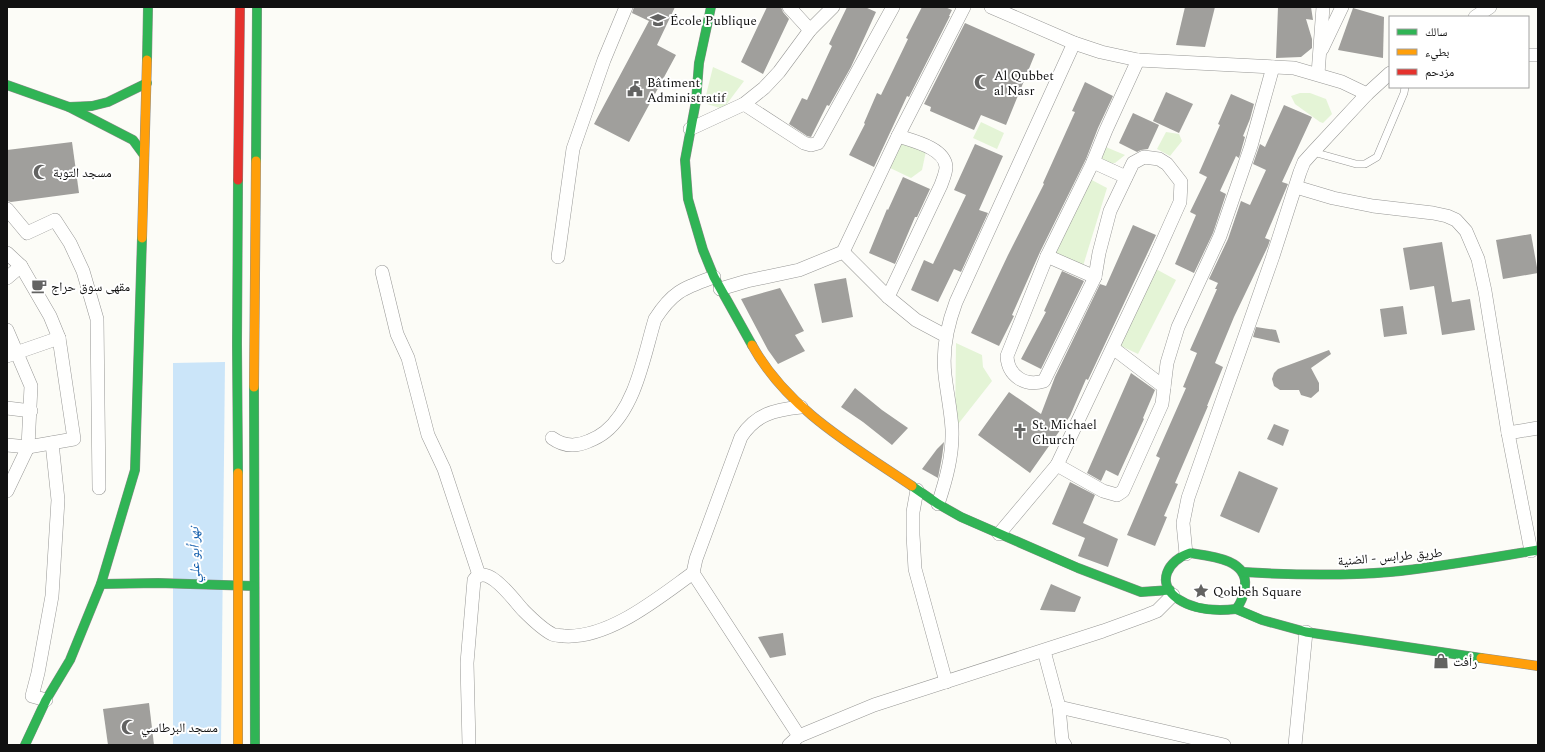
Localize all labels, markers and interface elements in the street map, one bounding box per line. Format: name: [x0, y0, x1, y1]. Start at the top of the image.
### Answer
school or university icon: École Publique: [649, 11, 667, 29]
place label: École Publique: [670, 11, 757, 31]
legend: [1389, 16, 1529, 88]
text: سالك: [1425, 23, 1447, 42]
text: بطيء: [1425, 43, 1449, 62]
text: مزدحم: [1425, 63, 1454, 82]
place label: Al Qubbet al Nasr: [994, 66, 1054, 101]
place label: Bâtiment Administratif: [647, 73, 727, 108]
mosque icon: Al Qubbet al Nasr: [973, 73, 991, 91]
public building icon: Bâtiment Administratif: [626, 80, 644, 98]
mosque icon: مسجد التوبة: [32, 163, 50, 181]
place label: مسجد التوبة: [53, 163, 112, 183]
cafe icon: مقهى سوق حراج: [30, 277, 48, 295]
place label: مقهى سوق حراج: [51, 277, 130, 297]
place label: St. Michael Church: [1032, 415, 1097, 450]
church icon: St. Michael Church: [1011, 422, 1029, 440]
water label: نهر أبو علي: [183, 525, 206, 583]
street label: طريق طرابس - الضنية: [1337, 542, 1443, 572]
place icon: Qobbeh Square: [1192, 582, 1210, 600]
place label: Qobbeh Square: [1213, 582, 1302, 602]
shop icon: رأفت: [1432, 652, 1450, 670]
place label: رأفت: [1453, 652, 1477, 672]
mosque icon: مسجد البرطاسي: [120, 718, 138, 736]
place label: مسجد البرطاسي: [141, 718, 218, 738]

